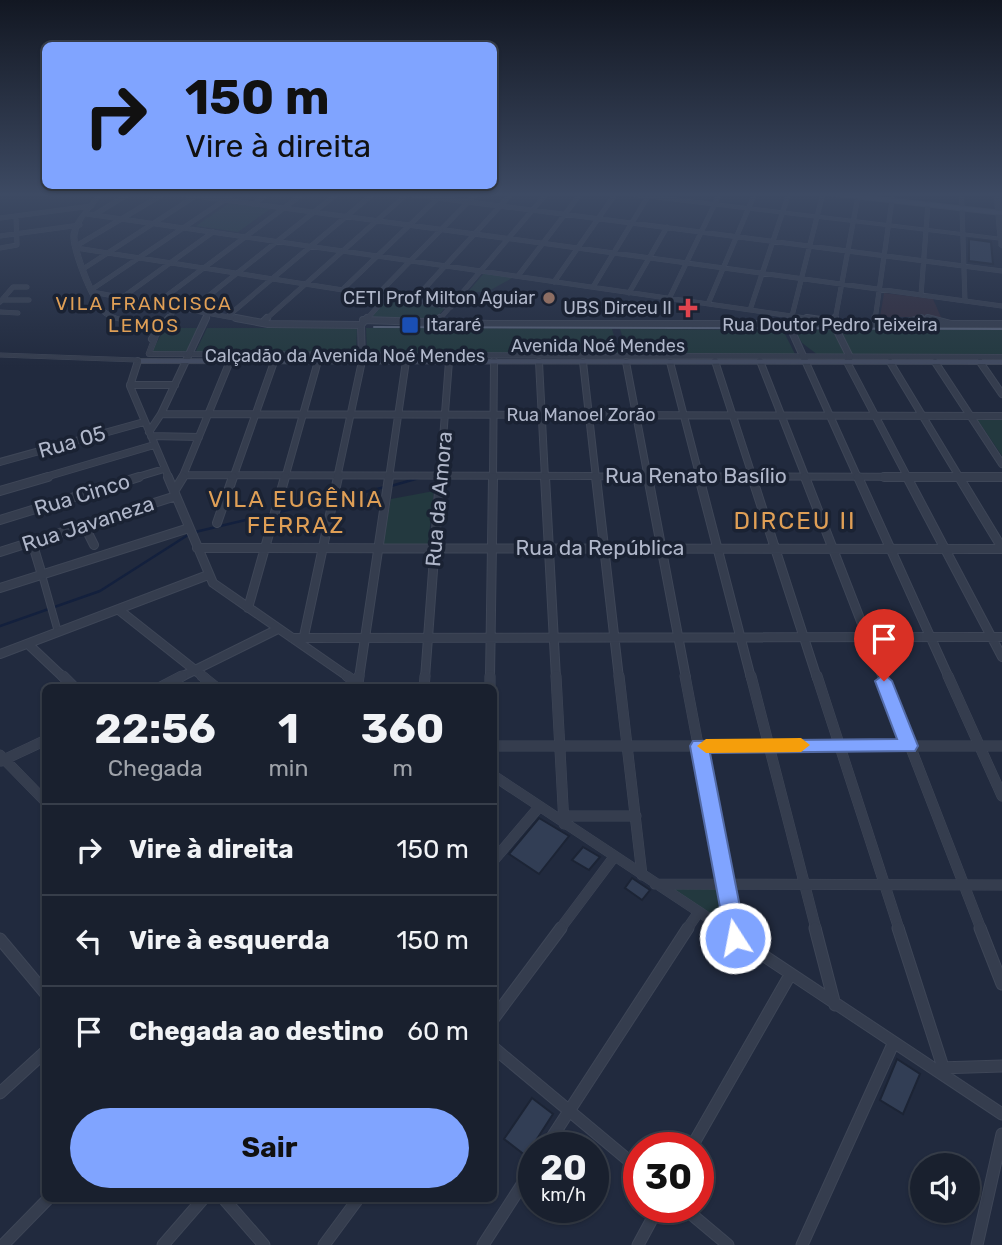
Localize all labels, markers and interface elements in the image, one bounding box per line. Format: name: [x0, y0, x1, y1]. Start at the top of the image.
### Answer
text: 150 m: [185, 68, 330, 126]
icon: right: [70, 70, 161, 161]
text: Vire à direita: [185, 127, 371, 165]
place label: CETI Prof Milton Aguiar: [343, 287, 535, 309]
marker: CETI Prof Milton Aguiar: [541, 290, 557, 306]
district label: VILA FRANCISCA LEMOS: [55, 292, 233, 337]
place label: UBS Dirceu II: [563, 297, 672, 319]
marker: UBS Dirceu II: [678, 298, 698, 318]
place label: Itararé: [426, 314, 481, 336]
street label: Rua Doutor Pedro Teixeira: [722, 314, 938, 336]
marker: Itararé: [400, 315, 420, 335]
street label: Avenida Noé Mendes: [511, 335, 685, 357]
street label: Calçadão da Avenida Noé Mendes: [205, 345, 485, 367]
street label: Rua Manoel Zorão: [506, 404, 656, 426]
street label: Rua 05: [35, 420, 108, 463]
street label: Rua da Amora: [420, 430, 457, 568]
street label: Rua Renato Basílio: [605, 463, 787, 488]
street label: Rua Cinco: [31, 468, 133, 521]
district label: VILA EUGÊNIA FERRAZ: [208, 485, 384, 539]
street label: Rua Javaneza: [19, 490, 157, 557]
district label: DIRCEU II: [733, 507, 857, 535]
street label: Rua da República: [516, 535, 684, 560]
pin: [854, 609, 914, 681]
icon: arrive: [865, 620, 903, 658]
text: 22:56: [95, 704, 216, 754]
text: 1: [278, 704, 299, 754]
text: 360: [361, 704, 444, 754]
text: Chegada: [108, 754, 203, 782]
text: min: [268, 754, 308, 782]
text: m: [392, 754, 413, 782]
icon: right: [70, 831, 108, 869]
text: Vire à direita: [129, 834, 294, 865]
text: 150 m: [396, 834, 469, 865]
position arrow: [698, 901, 772, 975]
icon: left: [70, 922, 108, 960]
text: Vire à esquerda: [129, 925, 330, 956]
text: 150 m: [396, 925, 469, 956]
icon: arrive: [70, 1013, 108, 1051]
text: Chegada ao destino: [129, 1016, 384, 1047]
text: 60 m: [407, 1016, 469, 1047]
button: Sair: [70, 1108, 469, 1188]
speed limit sign: 30: [623, 1132, 714, 1223]
text: 20: [540, 1147, 587, 1189]
map controls: [910, 1153, 980, 1223]
button: sound: [910, 1153, 980, 1223]
text: km/h: [541, 1184, 586, 1206]

